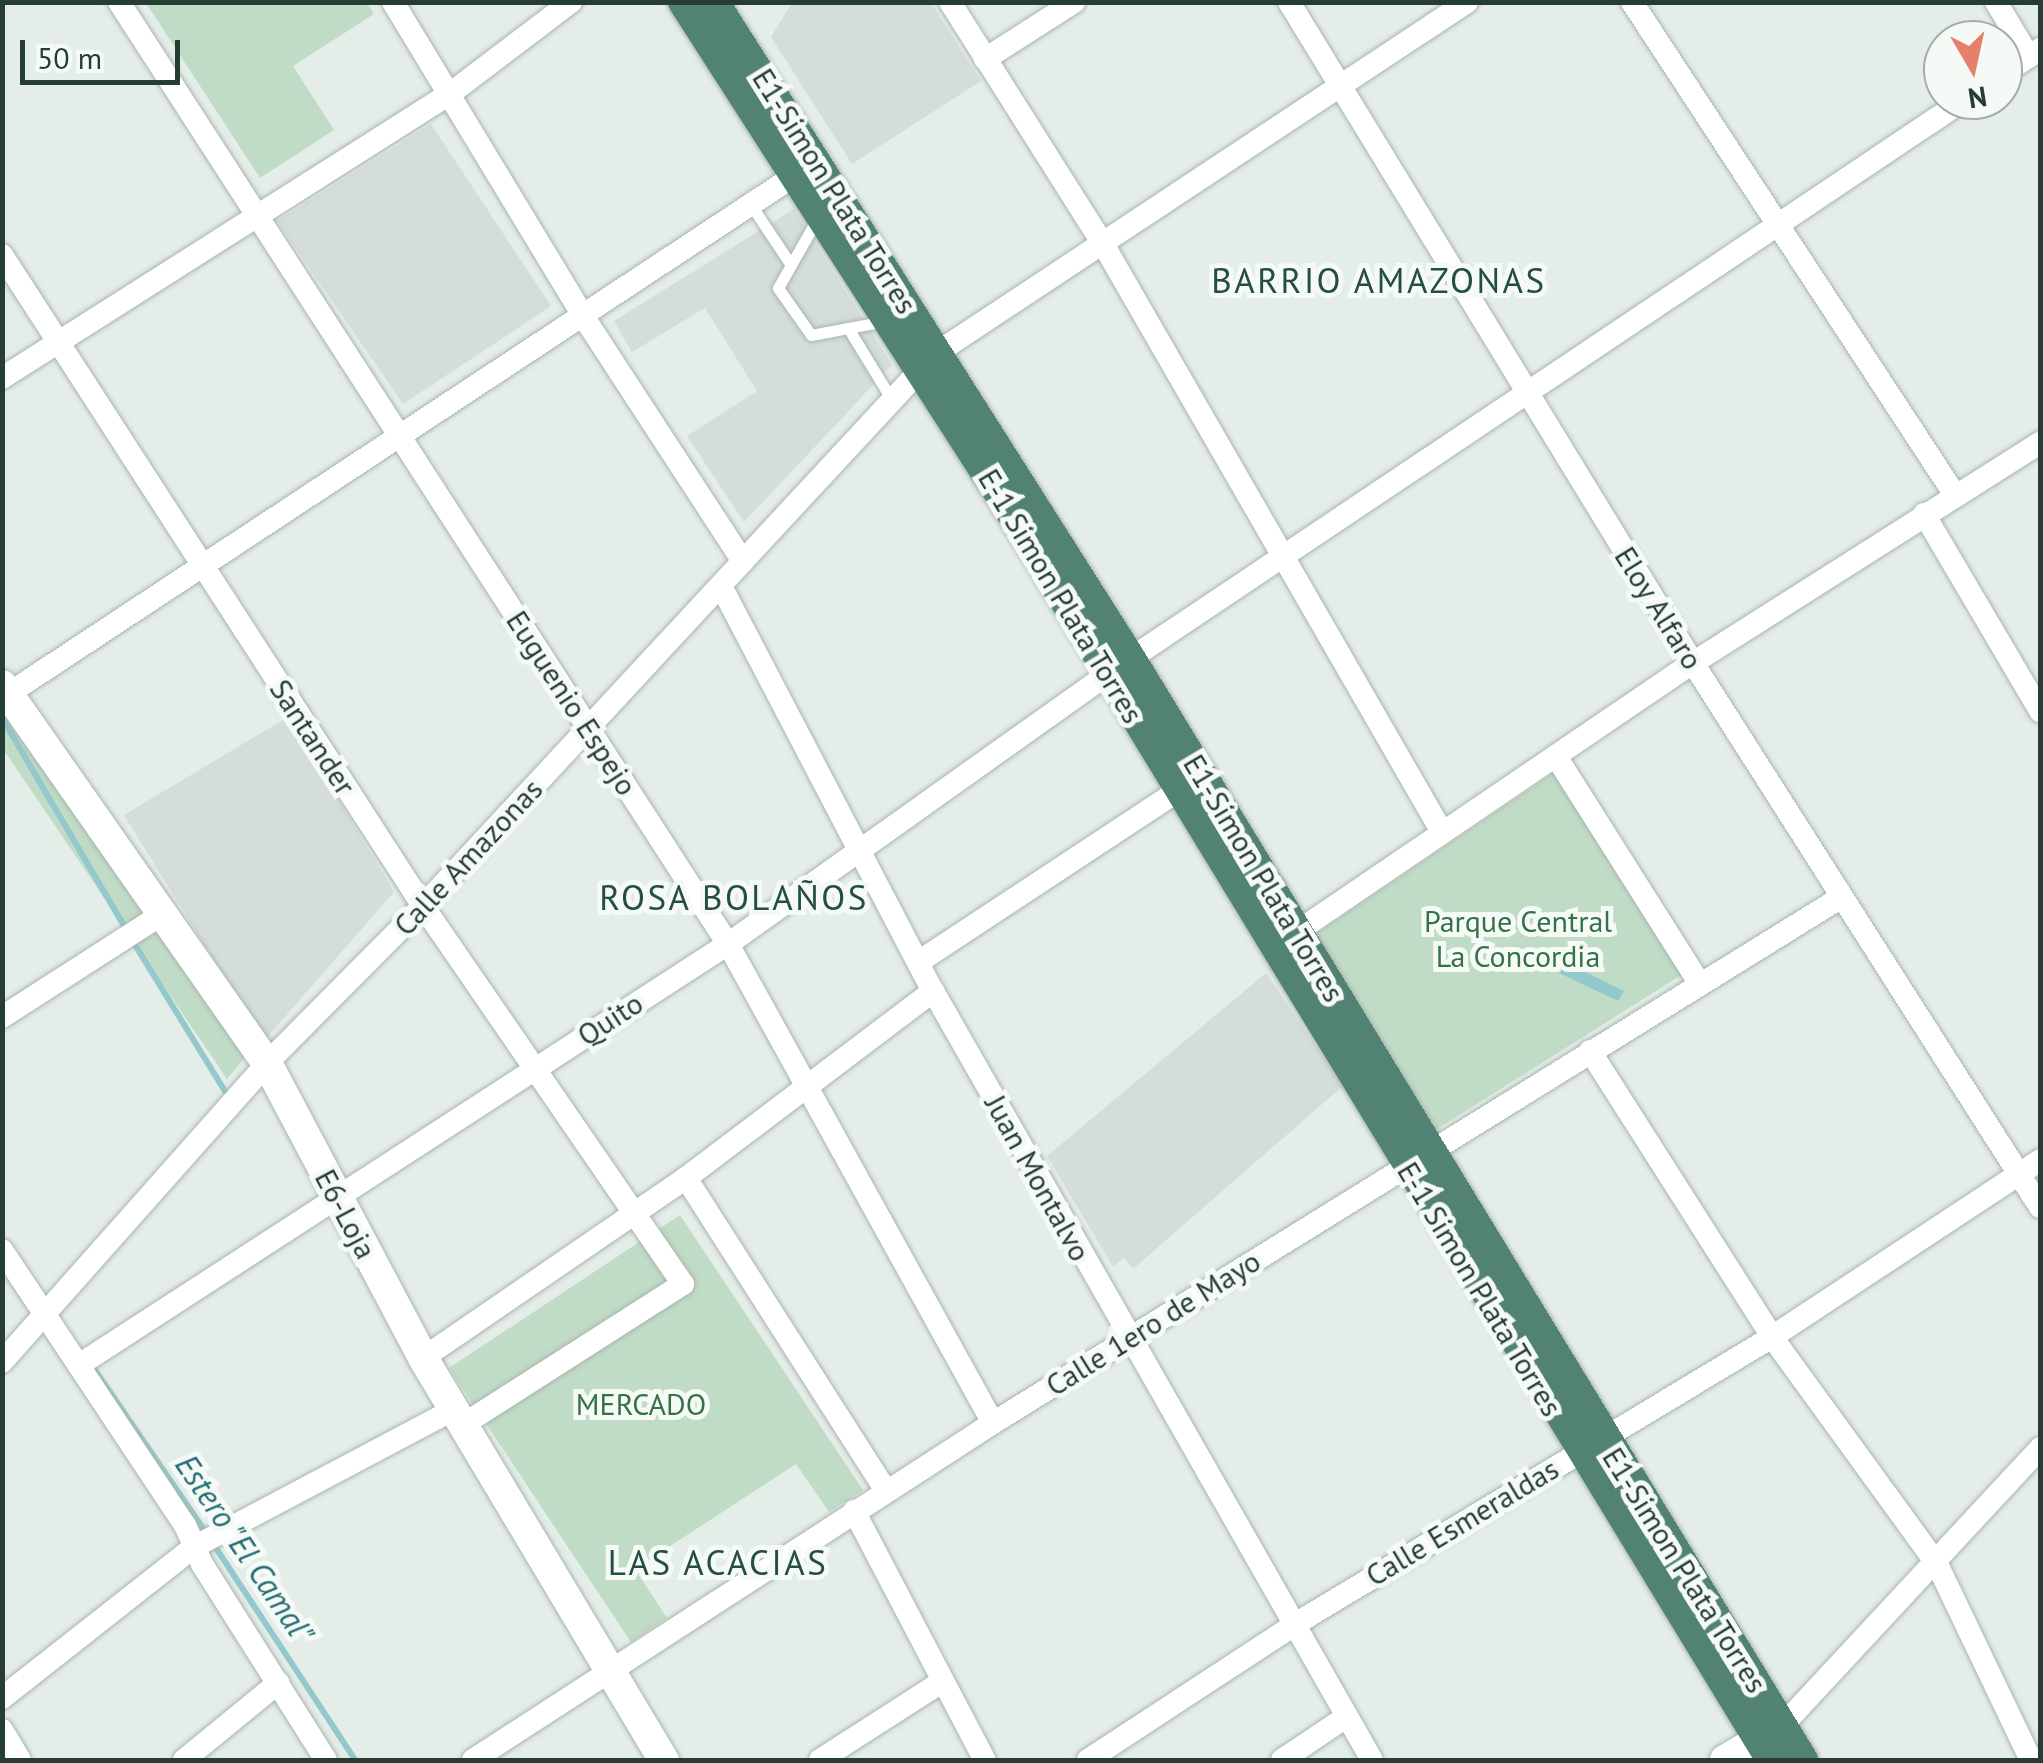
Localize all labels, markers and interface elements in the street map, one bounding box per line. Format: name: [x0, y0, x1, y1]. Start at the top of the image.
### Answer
scale bar: [25, 20, 185, 82]
north arrow: [1923, 20, 2023, 120]
text: 50 m: [37, 38, 102, 77]
street label: E1-Simon Plata Torres: [745, 62, 925, 320]
text: N: [1965, 78, 1989, 118]
district label: BARRIO AMAZONAS: [1211, 259, 1547, 301]
street label: E-1 Simon Plata Torres: [971, 462, 1151, 730]
street label: Eloy Alfaro: [1607, 539, 1711, 677]
street label: Euguenio Espejo: [499, 604, 645, 802]
street label: Santander: [262, 673, 364, 801]
street label: E1-Simon Plata Torres: [1176, 748, 1352, 1008]
street label: Calle Amazonas: [386, 771, 550, 943]
district label: ROSA BOLAÑOS: [599, 876, 869, 918]
park label: Parque Central La Concordia: [1424, 903, 1612, 974]
street label: Quito: [571, 985, 649, 1053]
street label: Juan Montalvo: [978, 1089, 1098, 1267]
street label: E-1 Simon Plata Torres: [1390, 1155, 1570, 1423]
street label: E6-Loja: [308, 1163, 384, 1265]
street label: Calle 1ero de Mayo: [1039, 1243, 1267, 1403]
park label: MERCADO: [576, 1386, 706, 1422]
street label: E1-Simon Plata Torres: [1595, 1441, 1775, 1699]
water label: Estero "El Camal": [167, 1446, 323, 1652]
street label: Calle Esmeraldas: [1359, 1450, 1565, 1594]
district label: LAS ACACIAS: [607, 1541, 829, 1583]

